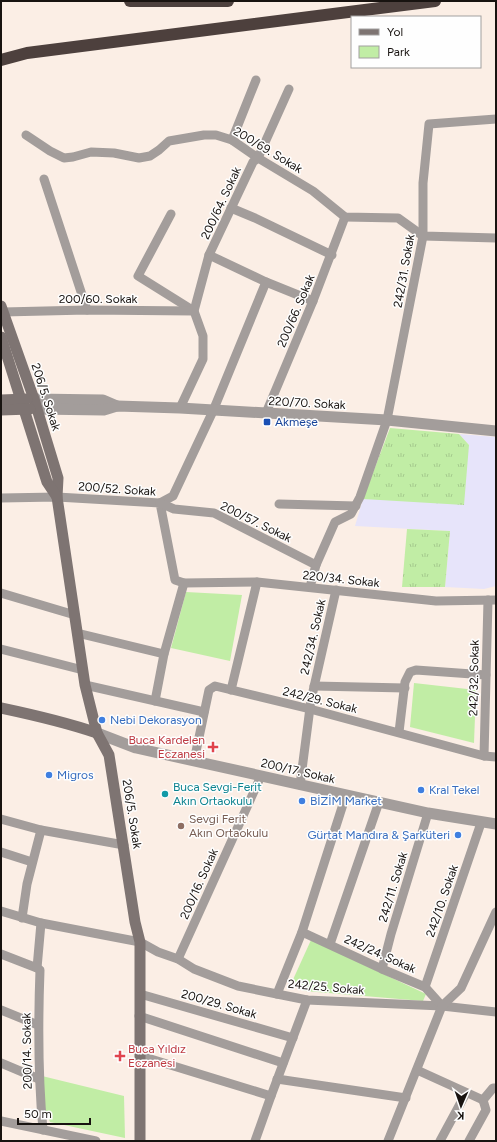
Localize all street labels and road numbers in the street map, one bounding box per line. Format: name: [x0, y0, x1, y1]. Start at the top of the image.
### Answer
street label: 200/69. Sokak: [231, 124, 305, 176]
street label: 200/64. Sokak: [198, 164, 244, 242]
street label: 242/31. Sokak: [391, 233, 417, 309]
street label: 200/66. Sokak: [274, 272, 318, 350]
street label: 200/60. Sokak: [59, 292, 138, 306]
street label: 206/5. Sokak: [28, 361, 64, 433]
street label: 220/70. Sokak: [268, 394, 346, 412]
street label: 200/52. Sokak: [78, 479, 156, 499]
street label: 200/57. Sokak: [218, 499, 294, 545]
street label: 220/34. Sokak: [302, 568, 380, 590]
street label: 242/34. Sokak: [298, 598, 329, 676]
street label: 242/32. Sokak: [466, 640, 482, 716]
street label: 242/29. Sokak: [281, 684, 359, 716]
street label: 200/17. Sokak: [260, 756, 337, 786]
street label: 206/5. Sokak: [120, 778, 144, 850]
street label: 200/16. Sokak: [177, 846, 221, 922]
street label: 242/11. Sokak: [376, 850, 410, 924]
street label: 242/10. Sokak: [423, 863, 461, 939]
street label: 242/24. Sokak: [342, 932, 418, 976]
street label: 242/25. Sokak: [287, 977, 365, 997]
street label: 200/29. Sokak: [180, 987, 258, 1021]
street label: 200/14. Sokak: [19, 1012, 35, 1089]

